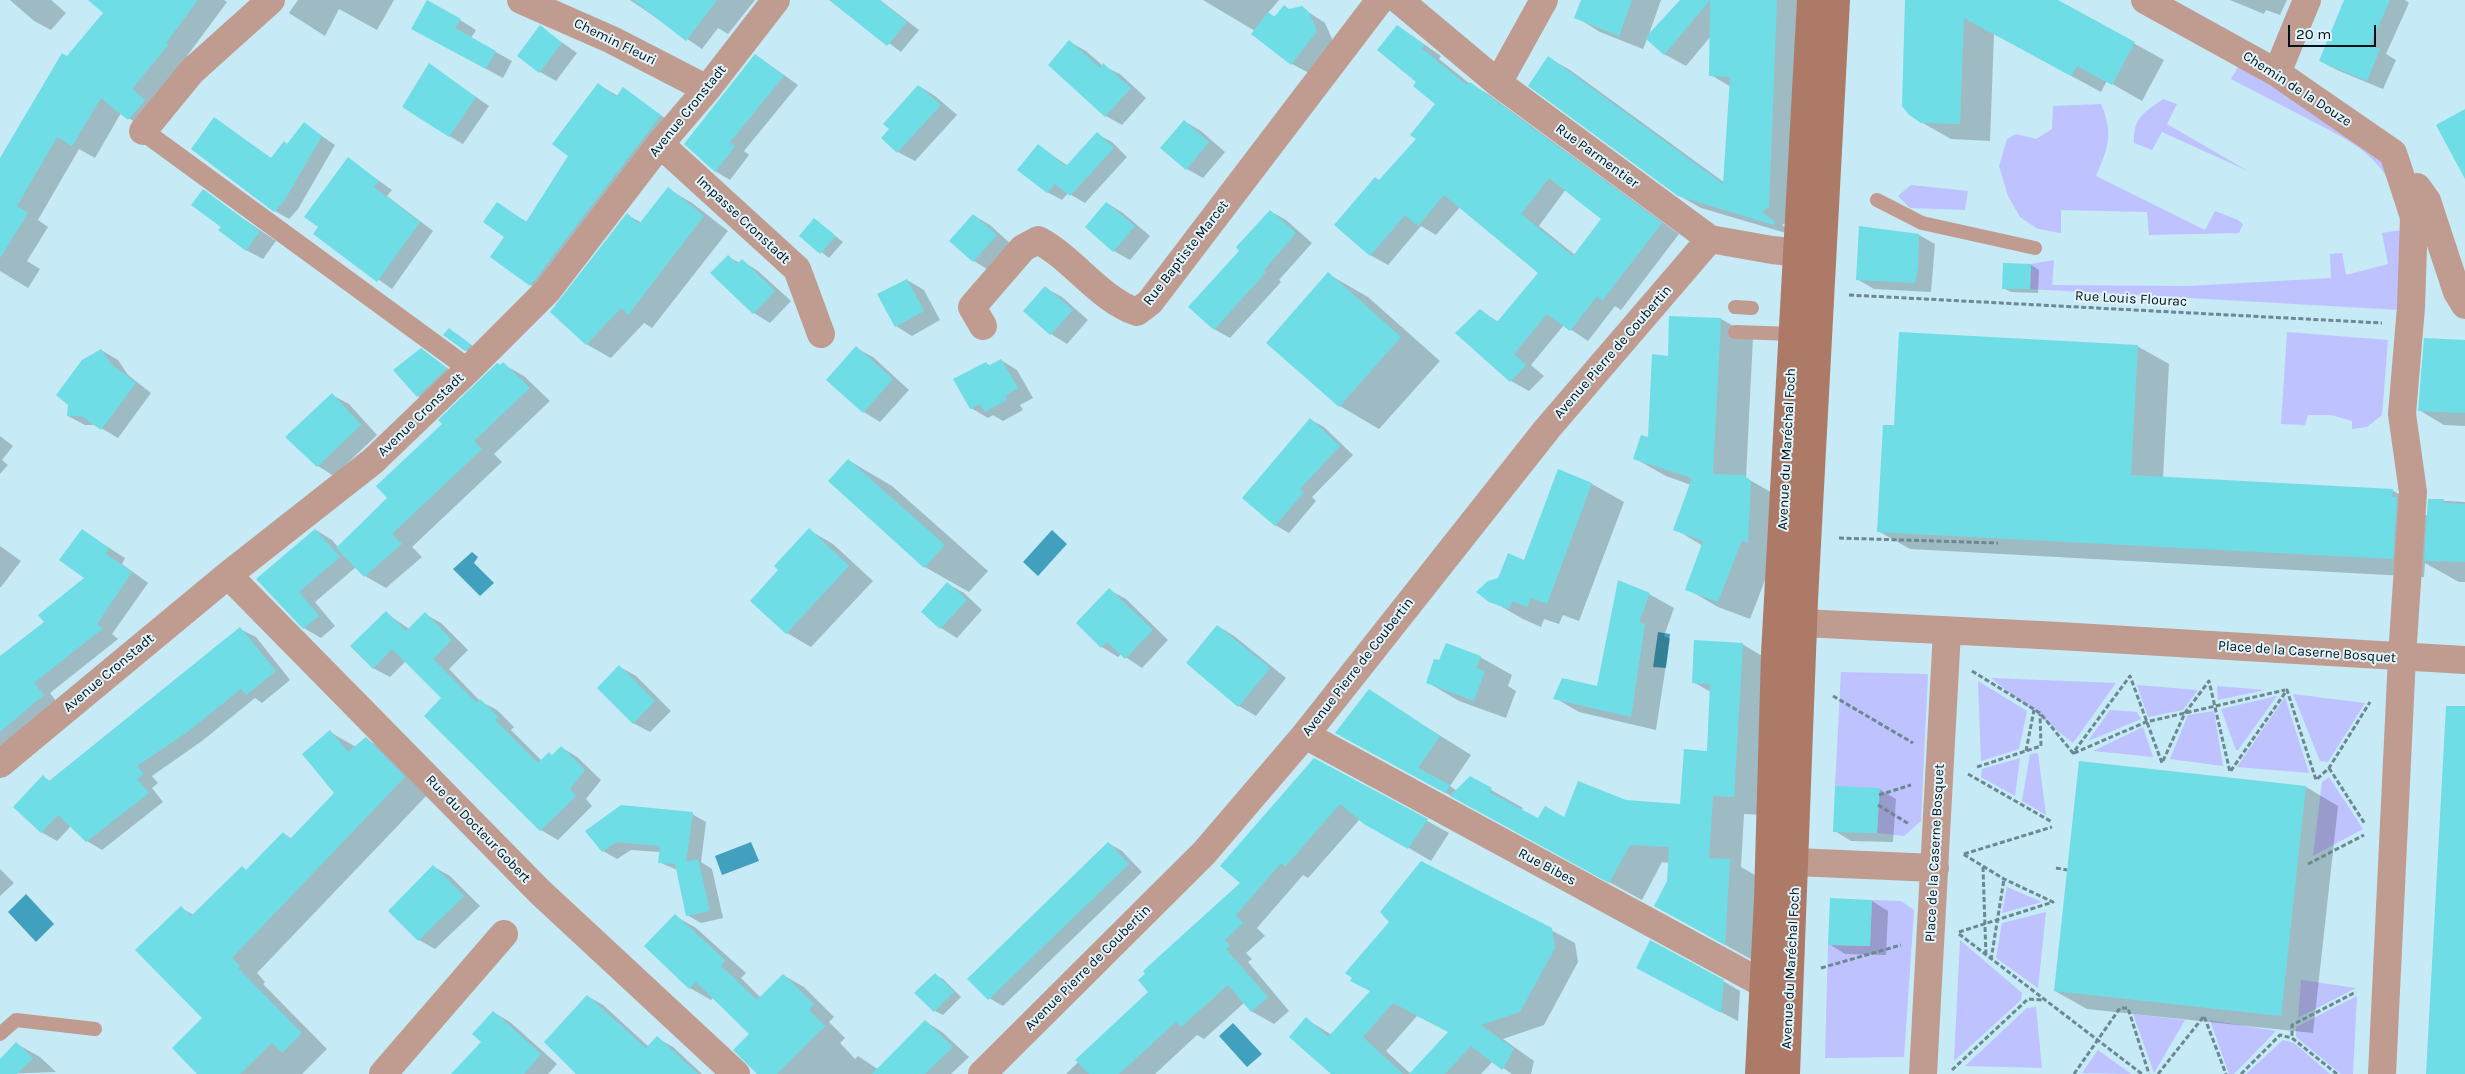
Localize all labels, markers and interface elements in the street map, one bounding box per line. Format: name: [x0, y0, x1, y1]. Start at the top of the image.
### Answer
street label: Chemin Fleuri: [571, 15, 659, 69]
scale bar: [2290, 15, 2378, 47]
text: 20 m: [2296, 25, 2331, 43]
street label: Chemin de la Douze: [2239, 48, 2355, 130]
street label: Avenue Cronstadt: [646, 62, 730, 160]
street label: Rue Parmentier: [1552, 120, 1642, 192]
street label: Impasse Cronstadt: [693, 172, 793, 268]
street label: Rue Baptiste Marcet: [1140, 197, 1232, 309]
street label: Avenue Pierre de Coubertin: [1551, 282, 1675, 422]
street label: Rue Louis Flourac: [2074, 288, 2188, 310]
street label: Avenue du Maréchal Foch: [1774, 368, 1800, 530]
street label: Avenue Cronstadt: [375, 370, 467, 460]
street label: Avenue Pierre de Coubertin: [1299, 594, 1417, 740]
street label: Avenue Cronstadt: [60, 630, 158, 716]
street label: Place de la Caserne Bosquet: [2217, 637, 2397, 667]
street label: Place de la Caserne Bosquet: [1922, 763, 1948, 943]
street label: Rue du Docteur Gobert: [422, 772, 534, 886]
street label: Rue Bibes: [1515, 845, 1579, 889]
street label: Avenue du Maréchal Foch: [1778, 887, 1804, 1049]
street label: Avenue Pierre de Coubertin: [1022, 902, 1154, 1034]

